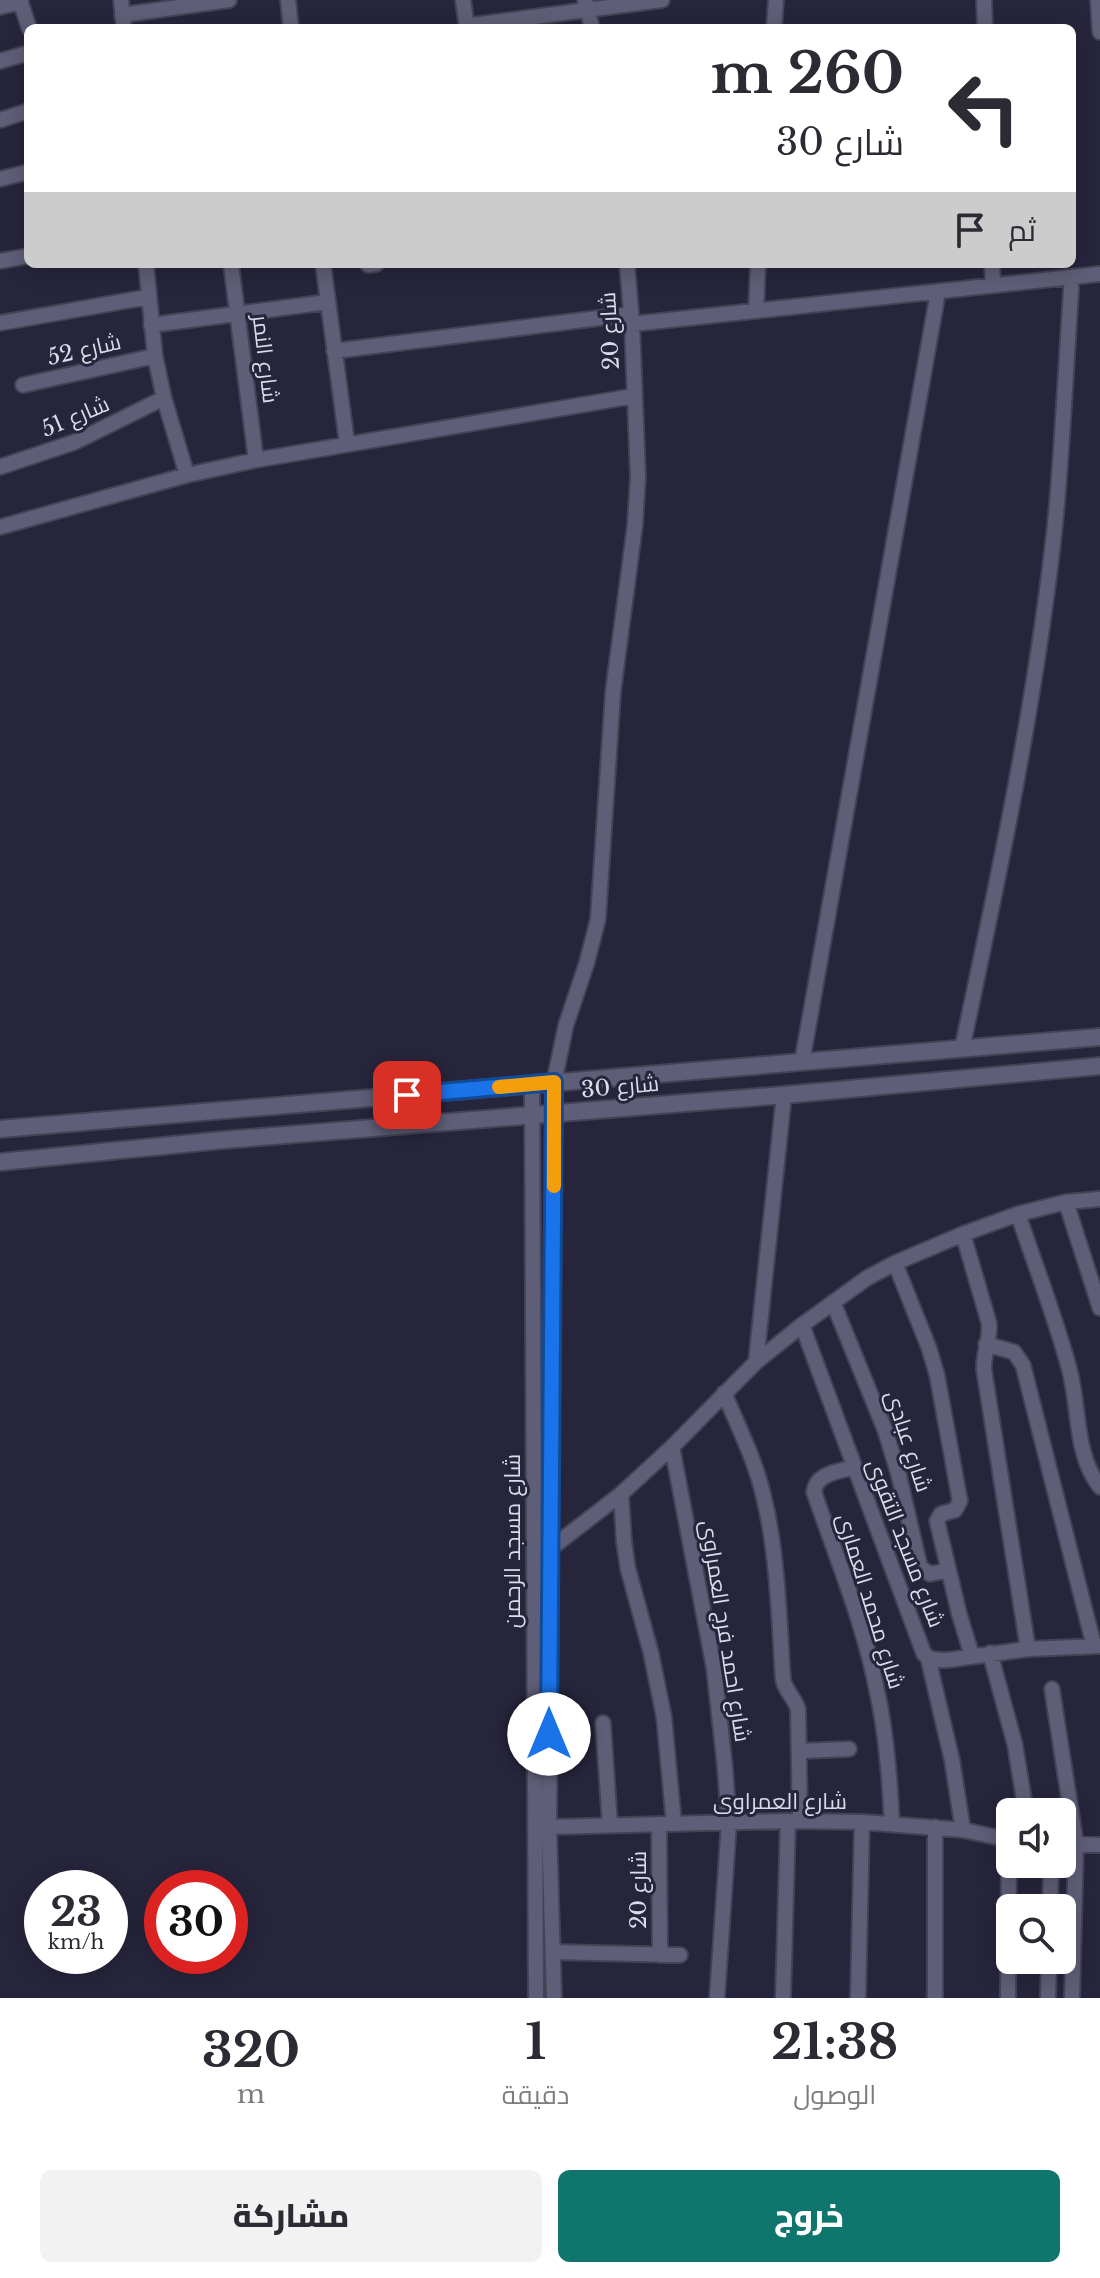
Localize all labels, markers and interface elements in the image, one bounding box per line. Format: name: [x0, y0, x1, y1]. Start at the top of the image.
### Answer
text: 260 m: [711, 39, 904, 108]
icon: left: [932, 56, 1036, 160]
text: شارع 30: [776, 120, 904, 165]
icon: arrive: [948, 208, 992, 252]
text: ثم: [1008, 212, 1036, 249]
street label: شارع 20: [594, 291, 626, 371]
street label: شارع النمر: [245, 311, 284, 405]
street label: شارع 52: [45, 328, 124, 372]
street label: شارع 51: [37, 390, 114, 444]
pin: [373, 1061, 441, 1129]
street label: شارع 30: [580, 1070, 660, 1104]
icon: arrive: [385, 1073, 429, 1117]
street label: شارع عبادى: [878, 1387, 938, 1496]
street label: شارع مسجد الرحمن: [499, 1454, 527, 1628]
street label: شارع مسجد التقوى: [860, 1455, 950, 1632]
street label: شارع محمد العمارى: [830, 1510, 910, 1692]
street label: شارع احمد فرج العمراوى: [694, 1518, 756, 1744]
position arrow: [507, 1692, 591, 1776]
street label: شارع العمراوى: [713, 1788, 847, 1816]
map controls: [996, 1798, 1076, 1974]
button: sound: [996, 1798, 1076, 1878]
street label: شارع 20: [625, 1851, 653, 1929]
speed limit sign: 30: [144, 1870, 248, 1974]
text: 23: [50, 1887, 102, 1937]
button: search: [996, 1894, 1076, 1974]
text: km/h: [48, 1930, 104, 1954]
text: 1: [525, 2012, 546, 2072]
text: 21:38: [771, 2012, 898, 2072]
text: 320: [202, 2020, 300, 2080]
text: m: [237, 2078, 265, 2110]
text: دقيقة: [502, 2079, 569, 2111]
text: الوصول: [793, 2079, 876, 2111]
button: مشاركة: [40, 2170, 542, 2262]
button: خروج: [558, 2170, 1060, 2262]

